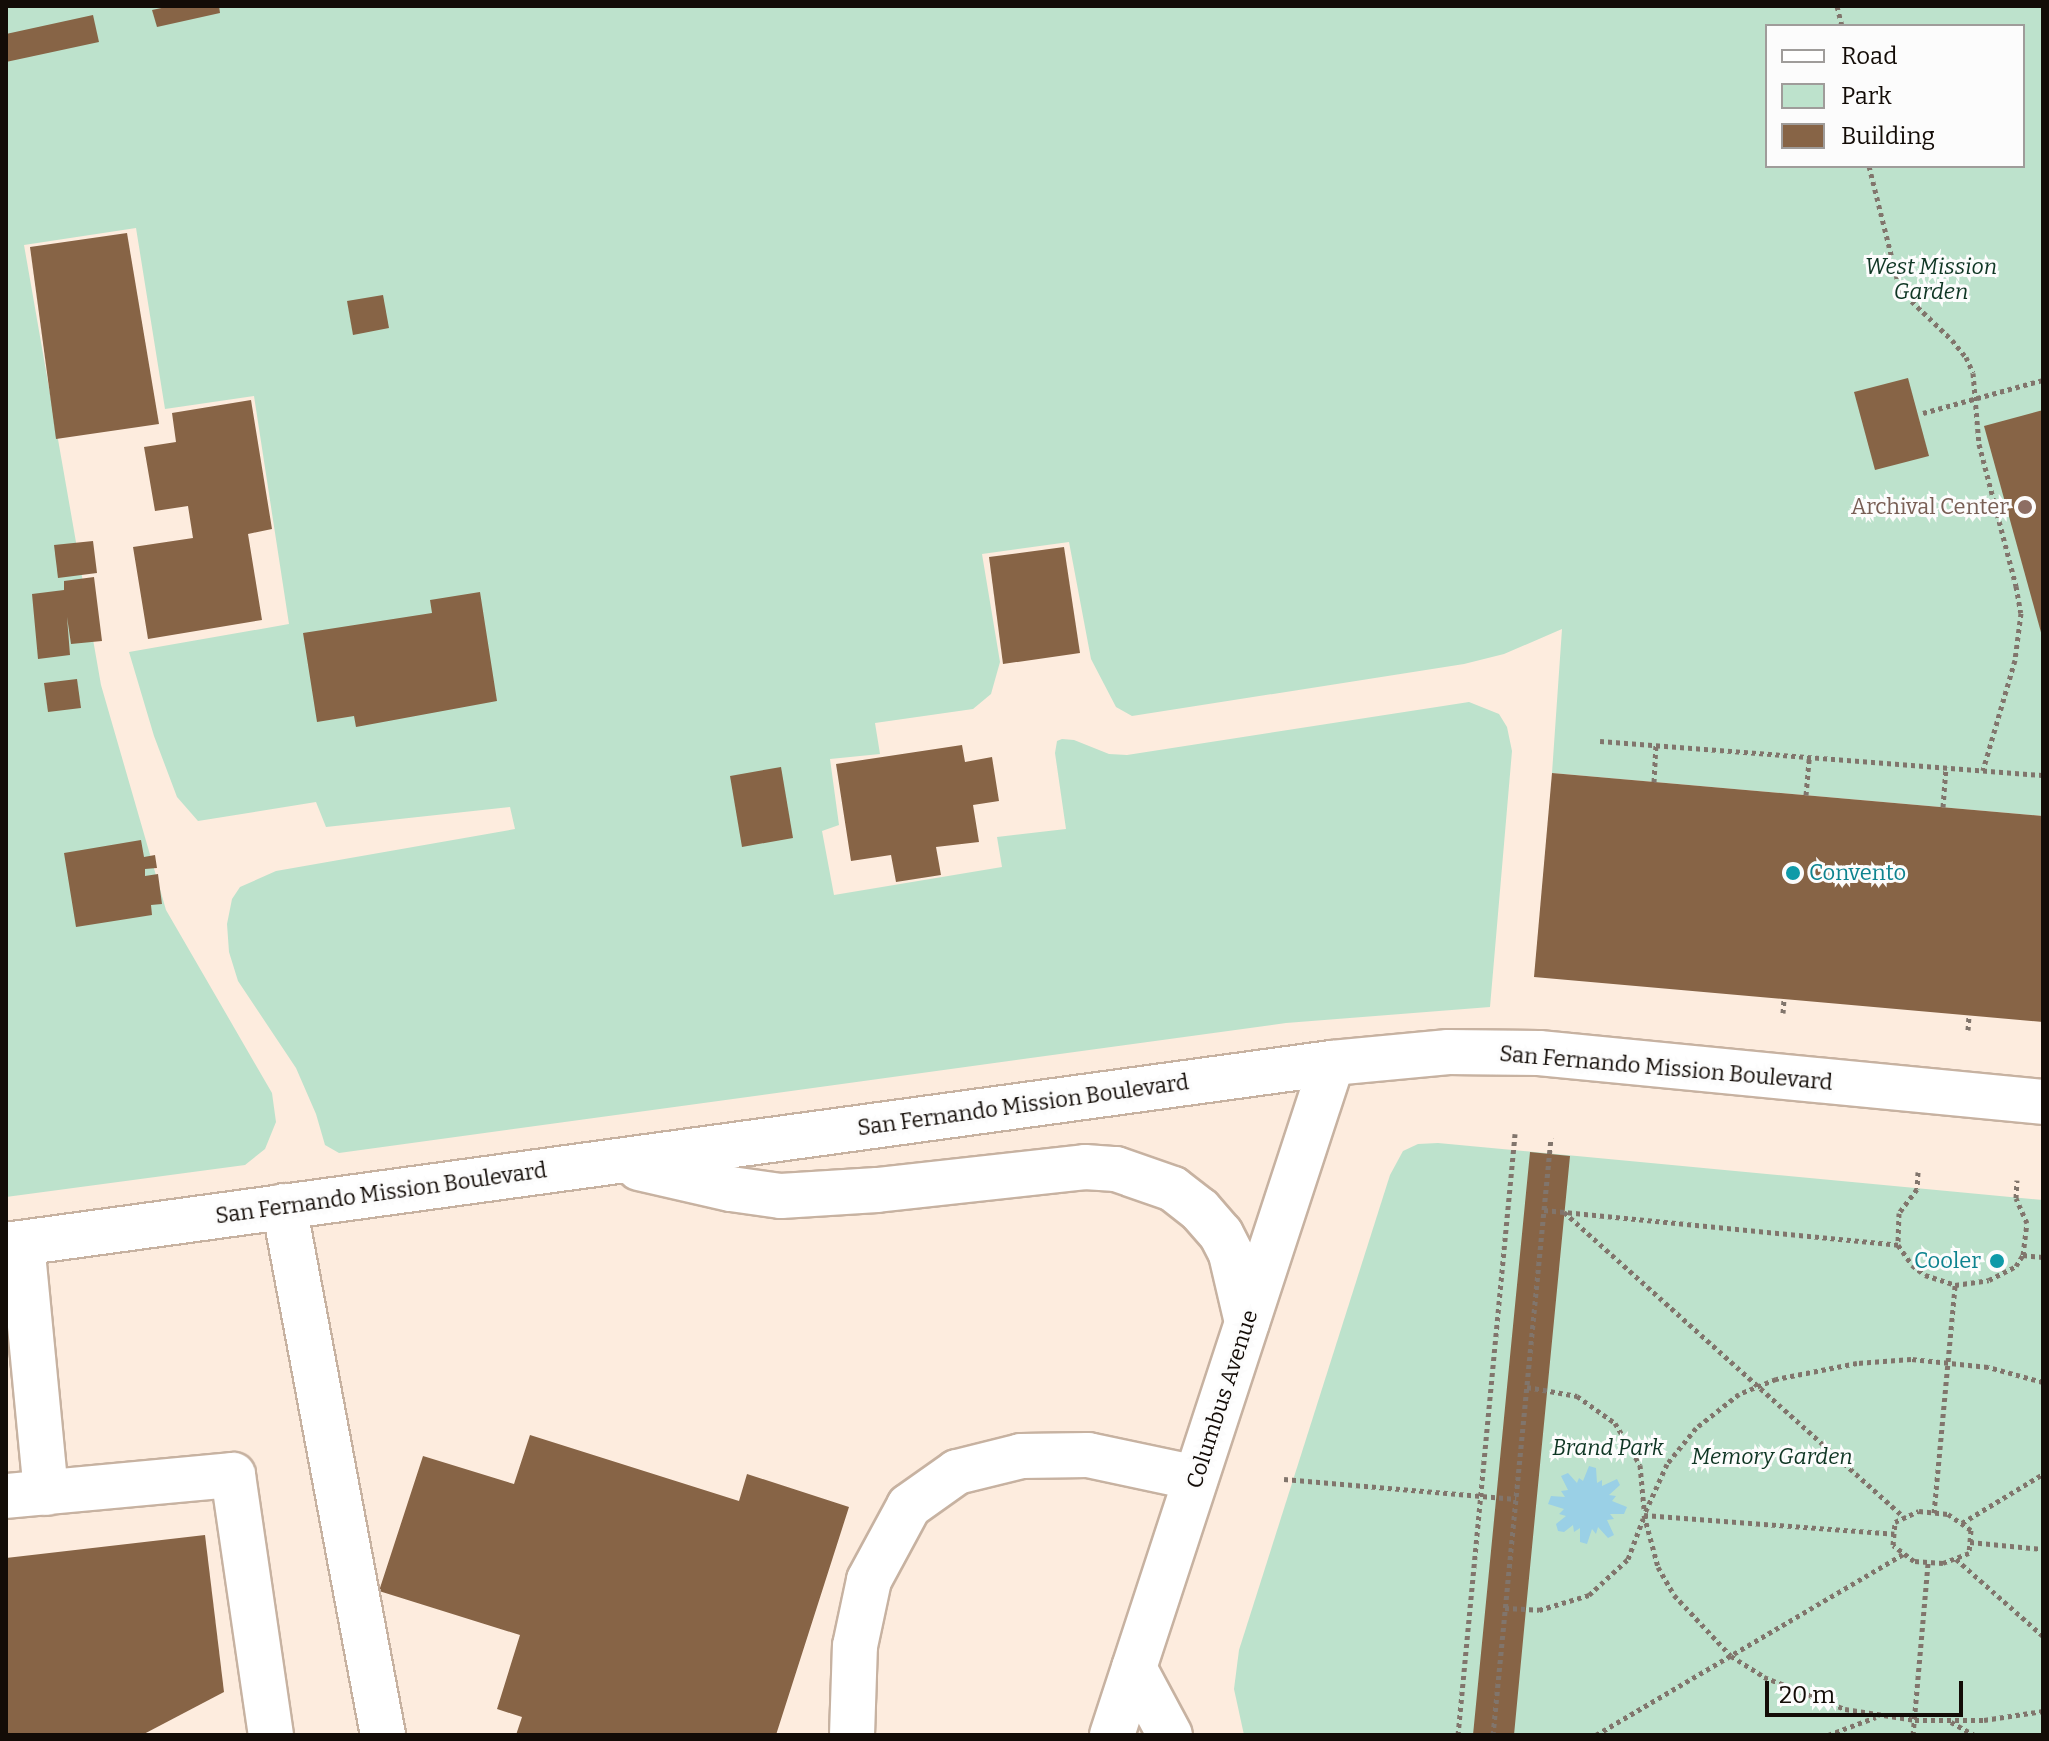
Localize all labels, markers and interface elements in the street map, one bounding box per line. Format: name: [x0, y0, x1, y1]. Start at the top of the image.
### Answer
legend: [1765, 24, 2025, 168]
text: Road: [1841, 42, 1897, 70]
text: Park: [1841, 82, 1892, 110]
text: Building: [1841, 122, 1935, 150]
park label: West Mission Garden: [1865, 253, 1997, 304]
place label: Archival Center: [1851, 494, 2009, 520]
marker: Archival Center: [2016, 498, 2034, 516]
place label: Convento: [1809, 860, 1906, 886]
marker: Convento: [1784, 864, 1802, 882]
street label: San Fernando Mission Boulevard: [1498, 1040, 1834, 1096]
street label: San Fernando Mission Boulevard: [856, 1069, 1190, 1141]
street label: San Fernando Mission Boulevard: [214, 1157, 548, 1229]
place label: Cooler: [1914, 1248, 1981, 1274]
marker: Cooler: [1988, 1252, 2006, 1270]
street label: Columbus Avenue: [1181, 1307, 1263, 1491]
park label: Brand Park: [1552, 1435, 1664, 1461]
park label: Memory Garden: [1691, 1444, 1853, 1470]
scale bar: [1769, 1665, 1967, 1715]
text: 20 m: [1779, 1681, 1835, 1709]

